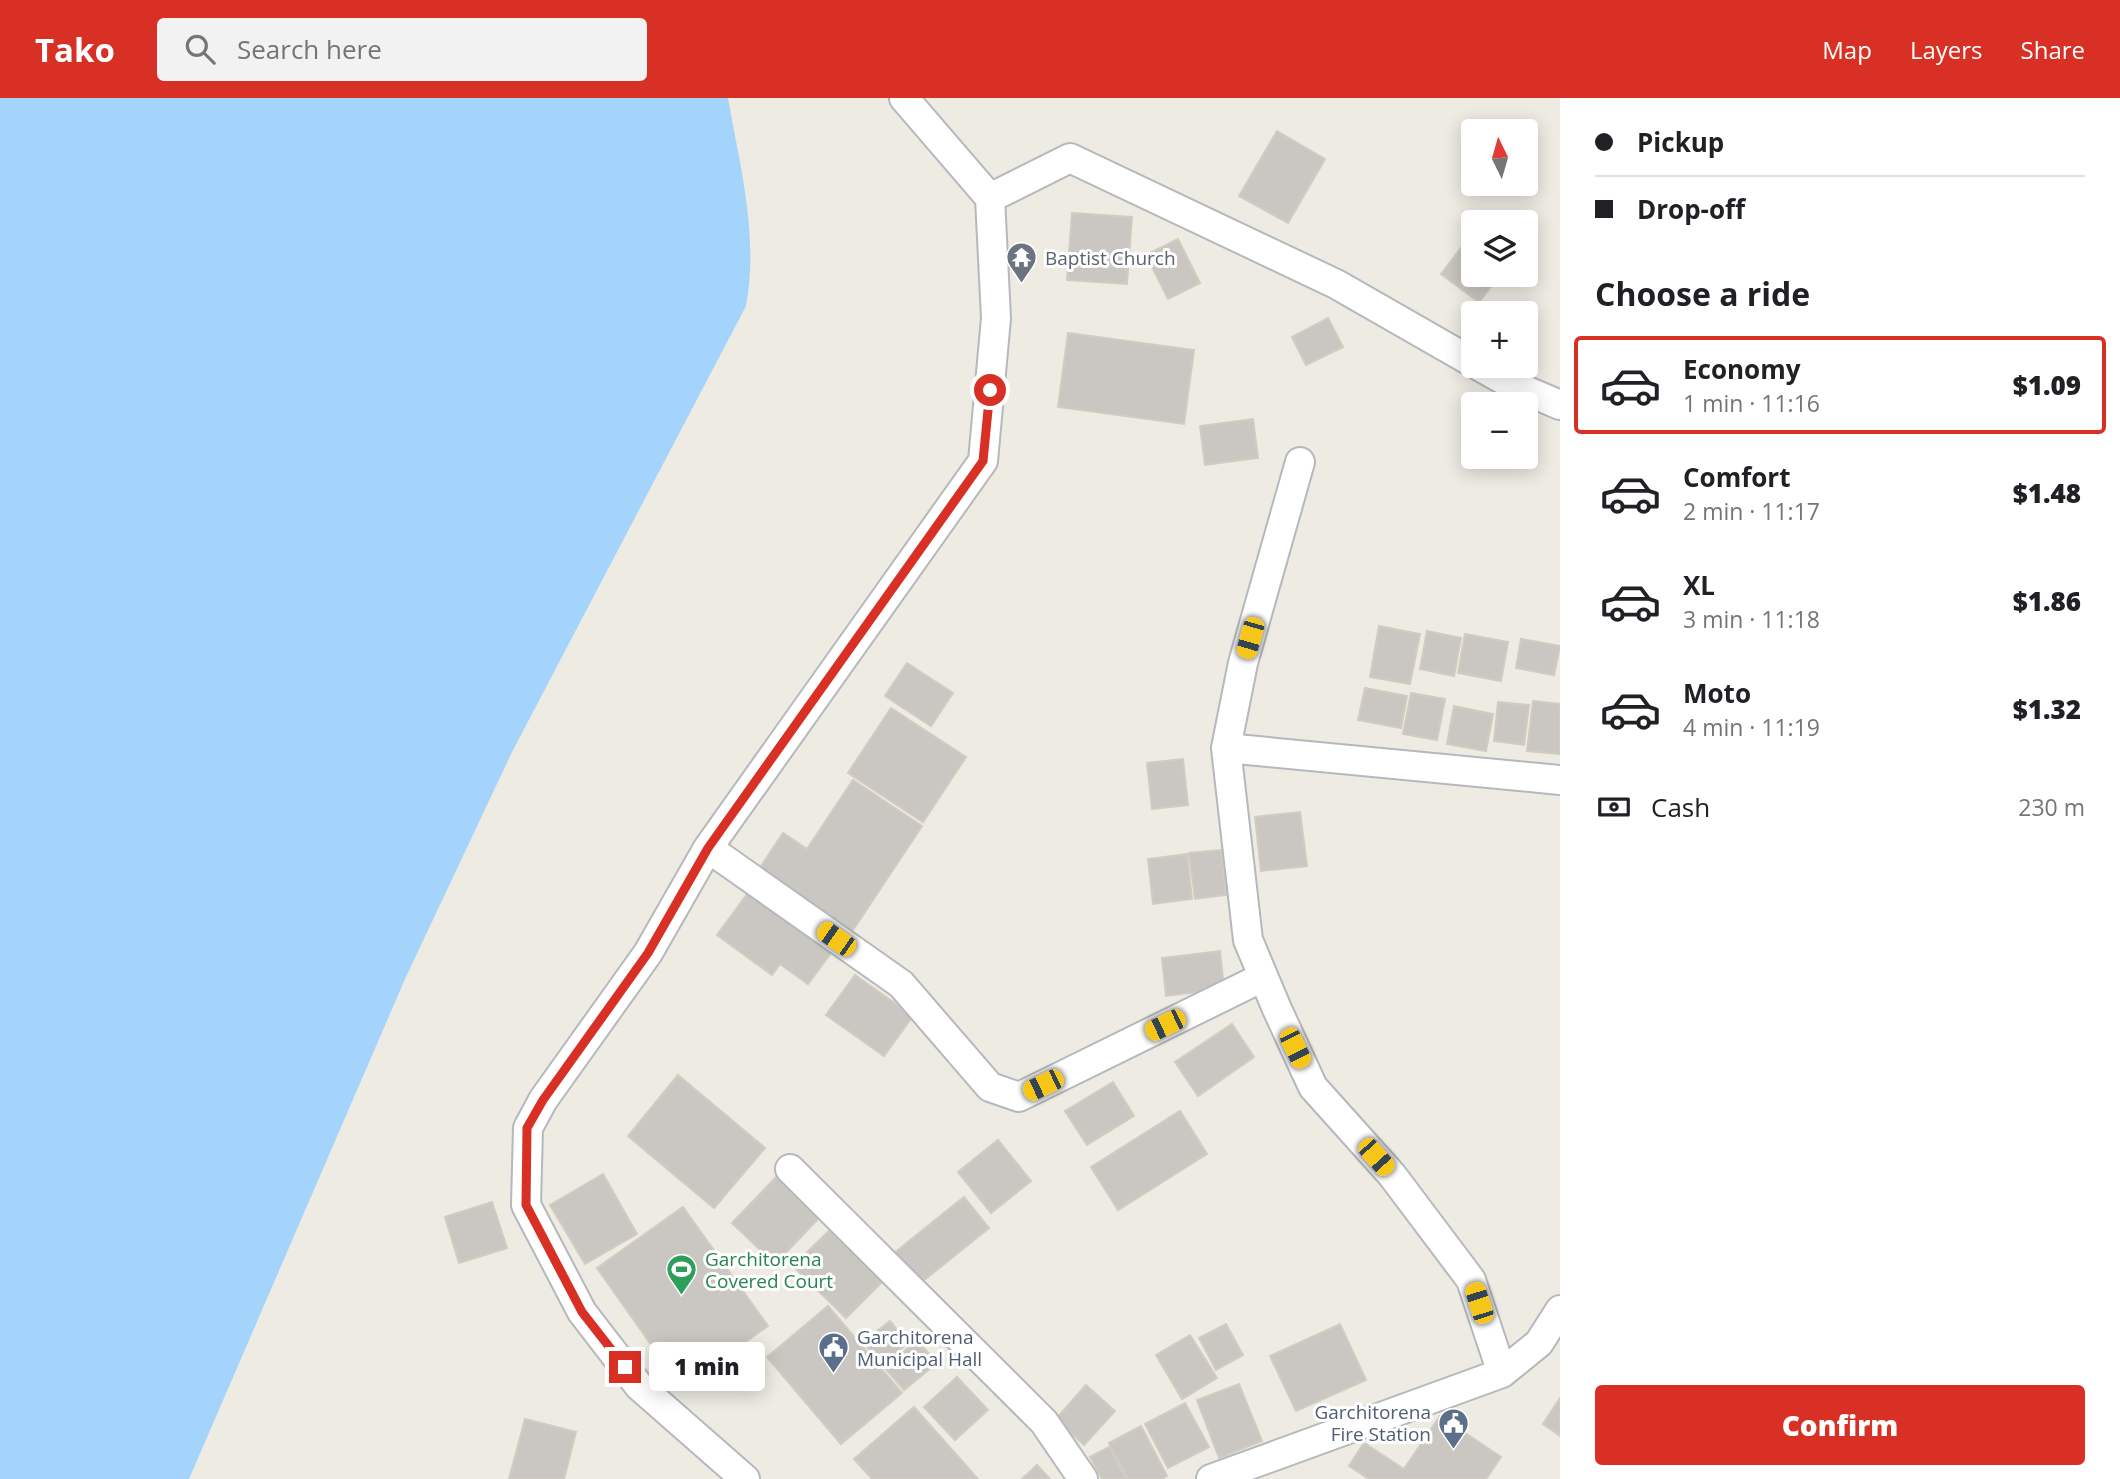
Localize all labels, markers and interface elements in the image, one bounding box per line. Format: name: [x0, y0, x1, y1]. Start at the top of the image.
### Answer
search box: [157, 18, 647, 81]
text: Tako: [35, 27, 115, 72]
icon: search: [181, 30, 219, 68]
text: Search here: [237, 31, 382, 67]
text: Map: [1822, 33, 1872, 66]
text: Layers: [1910, 33, 1983, 66]
text: Share: [2021, 33, 2085, 66]
north arrow: [1461, 119, 1538, 196]
map controls: [1461, 119, 1538, 469]
text: Pickup: [1637, 124, 1724, 160]
text: Drop-off: [1637, 191, 1745, 227]
button: layers: [1461, 210, 1538, 287]
temple icon: Baptist Church: [1005, 241, 1039, 285]
place label: Baptist Church: [1045, 245, 1176, 271]
text: Choose a ride: [1595, 272, 1810, 315]
button: +: [1461, 301, 1538, 378]
text: Economy: [1683, 351, 1801, 387]
icon: car: [1599, 354, 1662, 417]
text: $1.09: [2013, 367, 2081, 403]
route start: [974, 374, 1006, 406]
text: 1 min · 11:16: [1683, 387, 1820, 419]
button: −: [1461, 392, 1538, 469]
text: Comfort: [1683, 459, 1790, 495]
icon: car: [1599, 462, 1662, 525]
text: $1.48: [2013, 475, 2081, 511]
text: 2 min · 11:17: [1683, 495, 1820, 527]
text: XL: [1683, 567, 1715, 603]
icon: car: [1599, 570, 1662, 633]
text: $1.86: [2013, 583, 2081, 619]
text: 3 min · 11:18: [1683, 603, 1820, 635]
car: [1235, 615, 1266, 661]
text: Moto: [1683, 675, 1751, 711]
icon: car: [1599, 678, 1662, 741]
text: $1.32: [2013, 691, 2081, 727]
text: 4 min · 11:19: [1683, 711, 1820, 743]
icon: cash: [1595, 788, 1633, 826]
text: Cash: [1651, 789, 1710, 825]
text: 230 m: [2018, 791, 2085, 823]
car: [813, 918, 860, 960]
car: [1142, 1006, 1189, 1044]
car: [1277, 1025, 1314, 1071]
car: [1020, 1066, 1067, 1104]
car: [1355, 1134, 1398, 1180]
place label: Garchitorena Covered Court: [705, 1246, 833, 1294]
sports icon: Garchitorena Covered Court: [665, 1253, 699, 1297]
car: [1463, 1280, 1496, 1326]
place label: Garchitorena Municipal Hall: [857, 1324, 982, 1372]
public building icon: Garchitorena Municipal Hall: [817, 1331, 851, 1375]
callout: 1 min: [650, 1342, 765, 1392]
text: 1 min: [674, 1350, 740, 1382]
route end: [609, 1351, 641, 1383]
button: Confirm: [1595, 1385, 2085, 1465]
place label: Garchitorena Fire Station: [1314, 1399, 1431, 1447]
public building icon: Garchitorena Fire Station: [1437, 1406, 1471, 1450]

